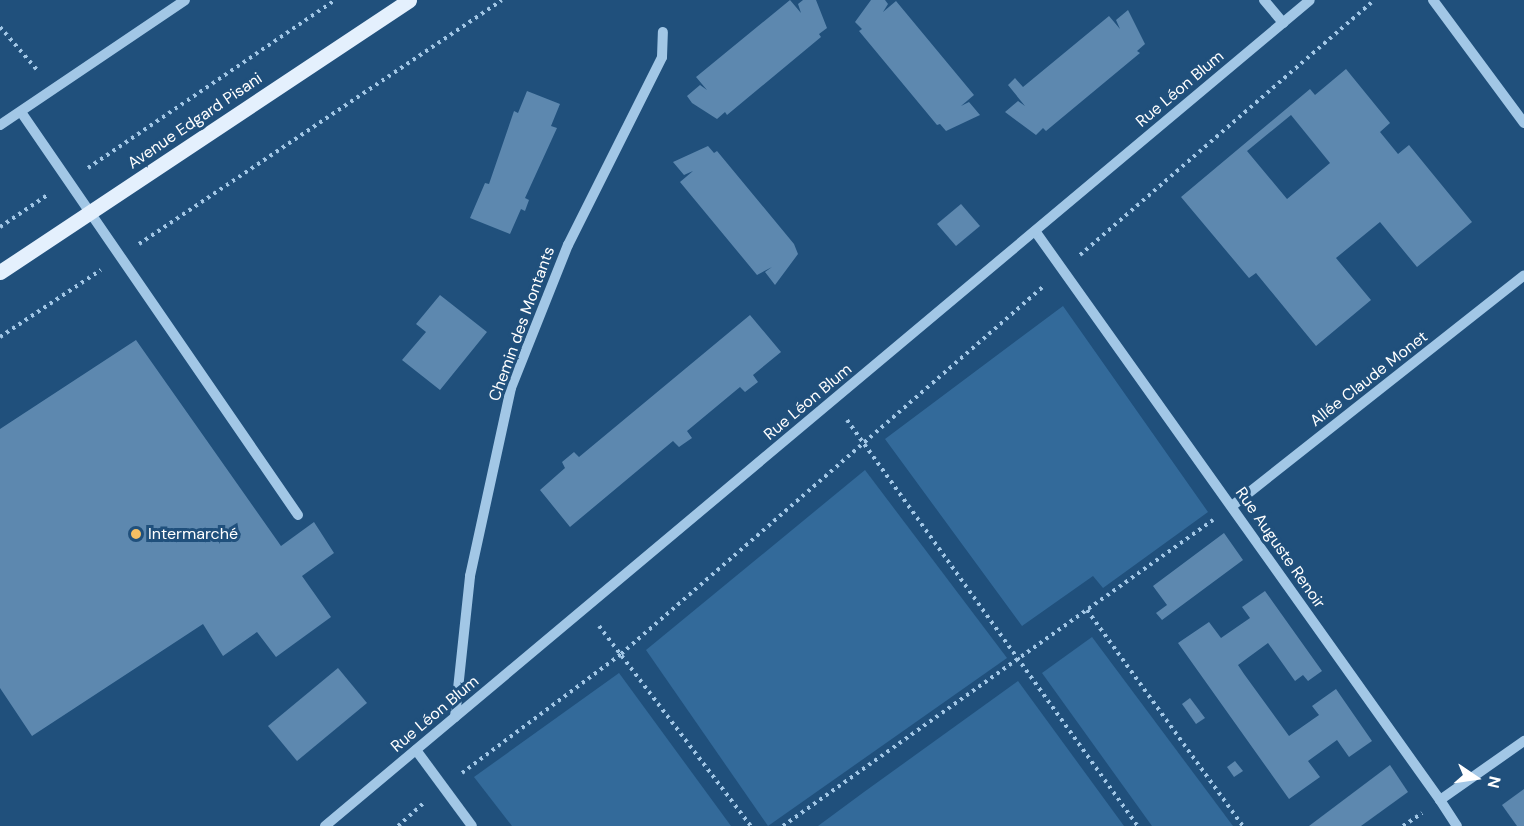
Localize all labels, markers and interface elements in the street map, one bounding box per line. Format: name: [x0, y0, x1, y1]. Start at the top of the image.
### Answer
street label: Rue Léon Blum: [1132, 47, 1228, 131]
street label: Avenue Edgard Pisani: [124, 69, 266, 173]
street label: Chemin des Montants: [485, 244, 559, 404]
street label: Allée Claude Monet: [1306, 327, 1432, 431]
street label: Rue Léon Blum: [760, 360, 856, 444]
street label: Rue Auguste Renoir: [1231, 484, 1329, 612]
place label: Intermarché: [148, 524, 238, 544]
marker: Intermarché: [129, 527, 143, 541]
street label: Rue Léon Blum: [387, 672, 483, 756]
north arrow: [1446, 748, 1506, 808]
text: N: [1482, 774, 1506, 790]

